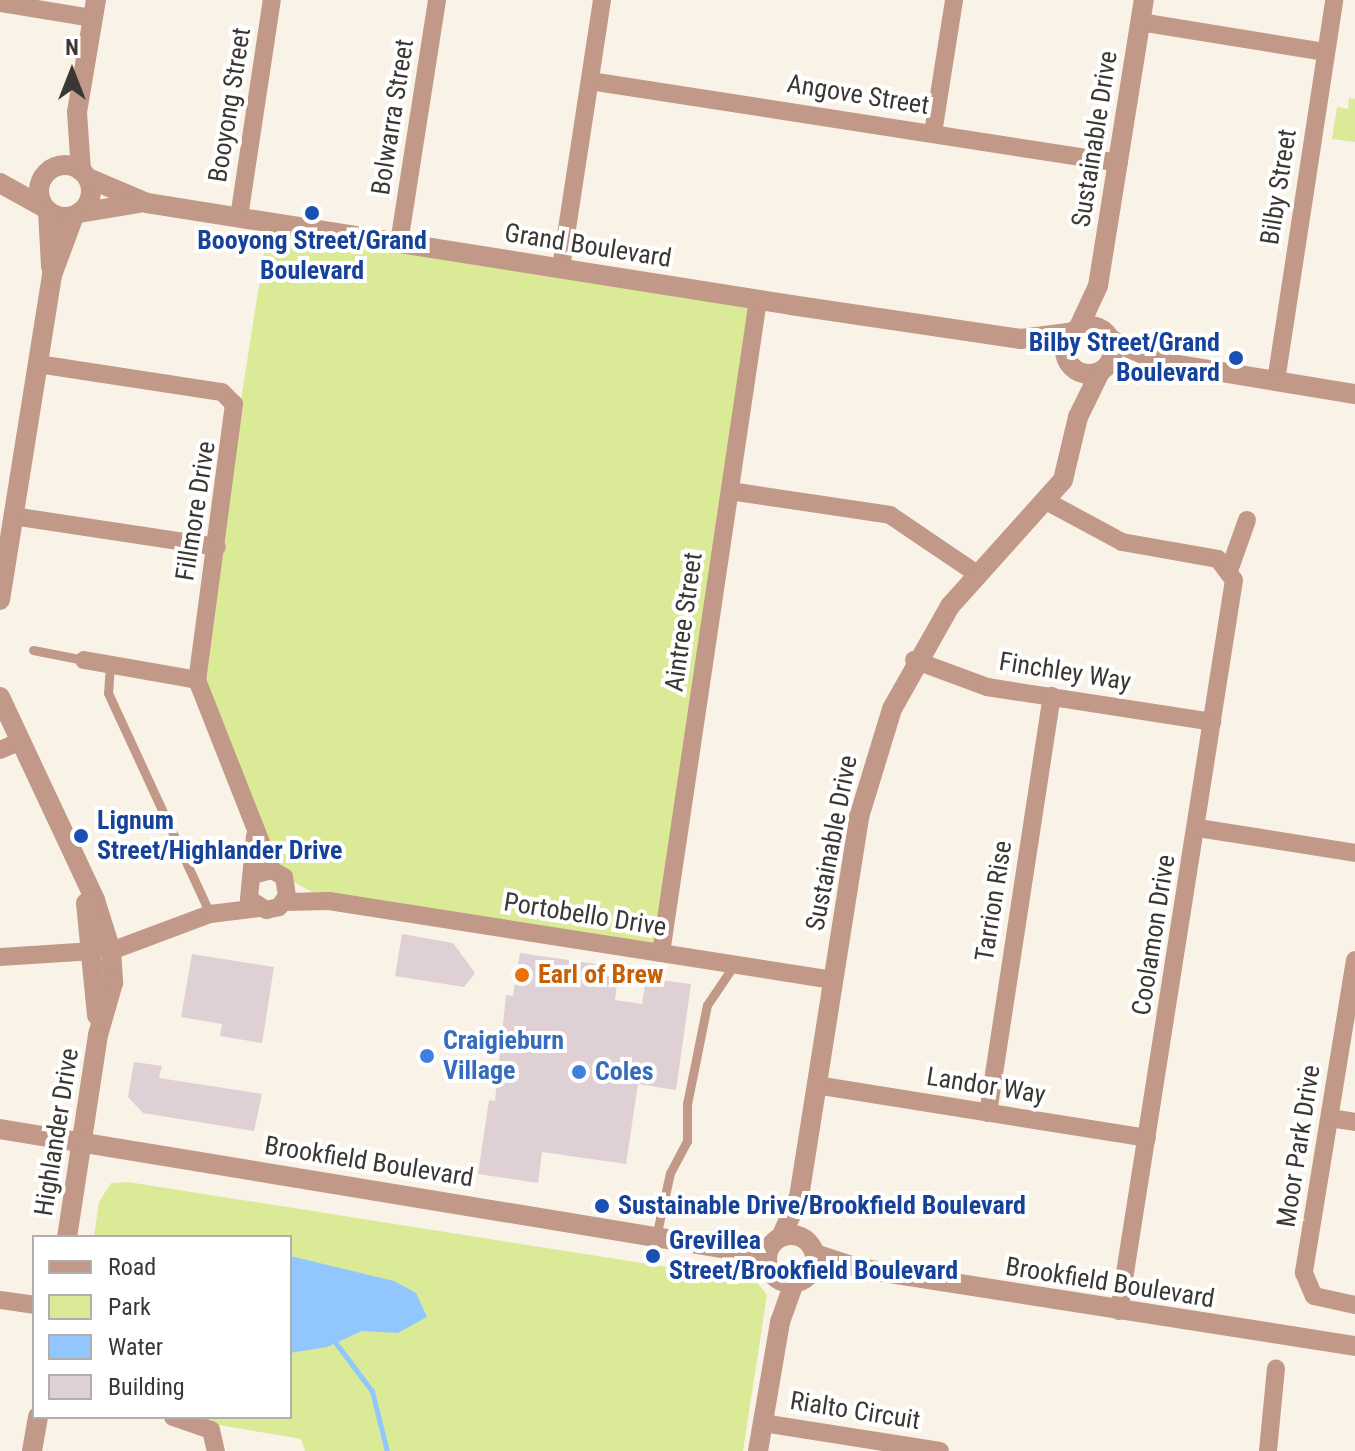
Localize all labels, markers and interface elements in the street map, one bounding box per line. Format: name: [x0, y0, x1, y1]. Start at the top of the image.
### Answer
street label: Booyong Street: [202, 25, 258, 185]
north arrow: [32, 32, 112, 112]
text: N: [65, 35, 79, 60]
street label: Bolwarra Street: [365, 37, 421, 197]
street label: Sustainable Drive: [1066, 49, 1124, 229]
street label: Angove Street: [785, 68, 931, 122]
street label: Bilby Street: [1254, 127, 1304, 247]
marker: Booyong Street/Grand Boulevard: [303, 204, 321, 222]
street label: Grand Boulevard: [502, 217, 674, 275]
place label: Booyong Street/Grand Boulevard: [197, 225, 427, 286]
place label: Bilby Street/Grand Boulevard: [1029, 327, 1220, 388]
marker: Bilby Street/Grand Boulevard: [1227, 349, 1245, 367]
street label: Fillmore Drive: [170, 439, 222, 583]
street label: Aintree Street: [659, 550, 709, 694]
street label: Finchley Way: [997, 646, 1133, 698]
street label: Sustainable Drive: [800, 753, 864, 933]
place label: Lignum Street/Highlander Drive: [97, 805, 343, 866]
marker: Lignum Street/Highlander Drive: [72, 827, 90, 845]
street label: Tarrion Rise: [969, 838, 1019, 964]
street label: Coolamon Drive: [1126, 852, 1182, 1018]
street label: Portobello Drive: [501, 887, 669, 943]
place label: Earl of Brew: [538, 959, 663, 991]
marker: Earl of Brew: [513, 966, 531, 984]
place label: Craigieburn Village: [443, 1025, 564, 1086]
street label: Highlander Drive: [28, 1046, 86, 1218]
marker: Craigieburn Village: [418, 1047, 436, 1065]
place label: Coles: [595, 1056, 654, 1088]
street label: Landor Way: [924, 1061, 1048, 1111]
marker: Coles: [570, 1063, 588, 1081]
street label: Moor Park Drive: [1271, 1063, 1327, 1229]
street label: Brookfield Boulevard: [262, 1130, 476, 1194]
place label: Sustainable Drive/Brookfield Boulevard: [618, 1190, 1026, 1222]
marker: Sustainable Drive/Brookfield Boulevard: [593, 1197, 611, 1215]
place label: Grevillea Street/Brookfield Boulevard: [669, 1225, 958, 1286]
legend: [32, 1235, 292, 1419]
marker: Grevillea Street/Brookfield Boulevard: [644, 1247, 662, 1265]
street label: Brookfield Boulevard: [1003, 1251, 1217, 1315]
text: Road: [108, 1253, 156, 1281]
text: Park: [108, 1293, 151, 1321]
text: Water: [108, 1333, 163, 1361]
text: Building: [108, 1373, 185, 1401]
street label: Rialto Circuit: [788, 1385, 922, 1437]

